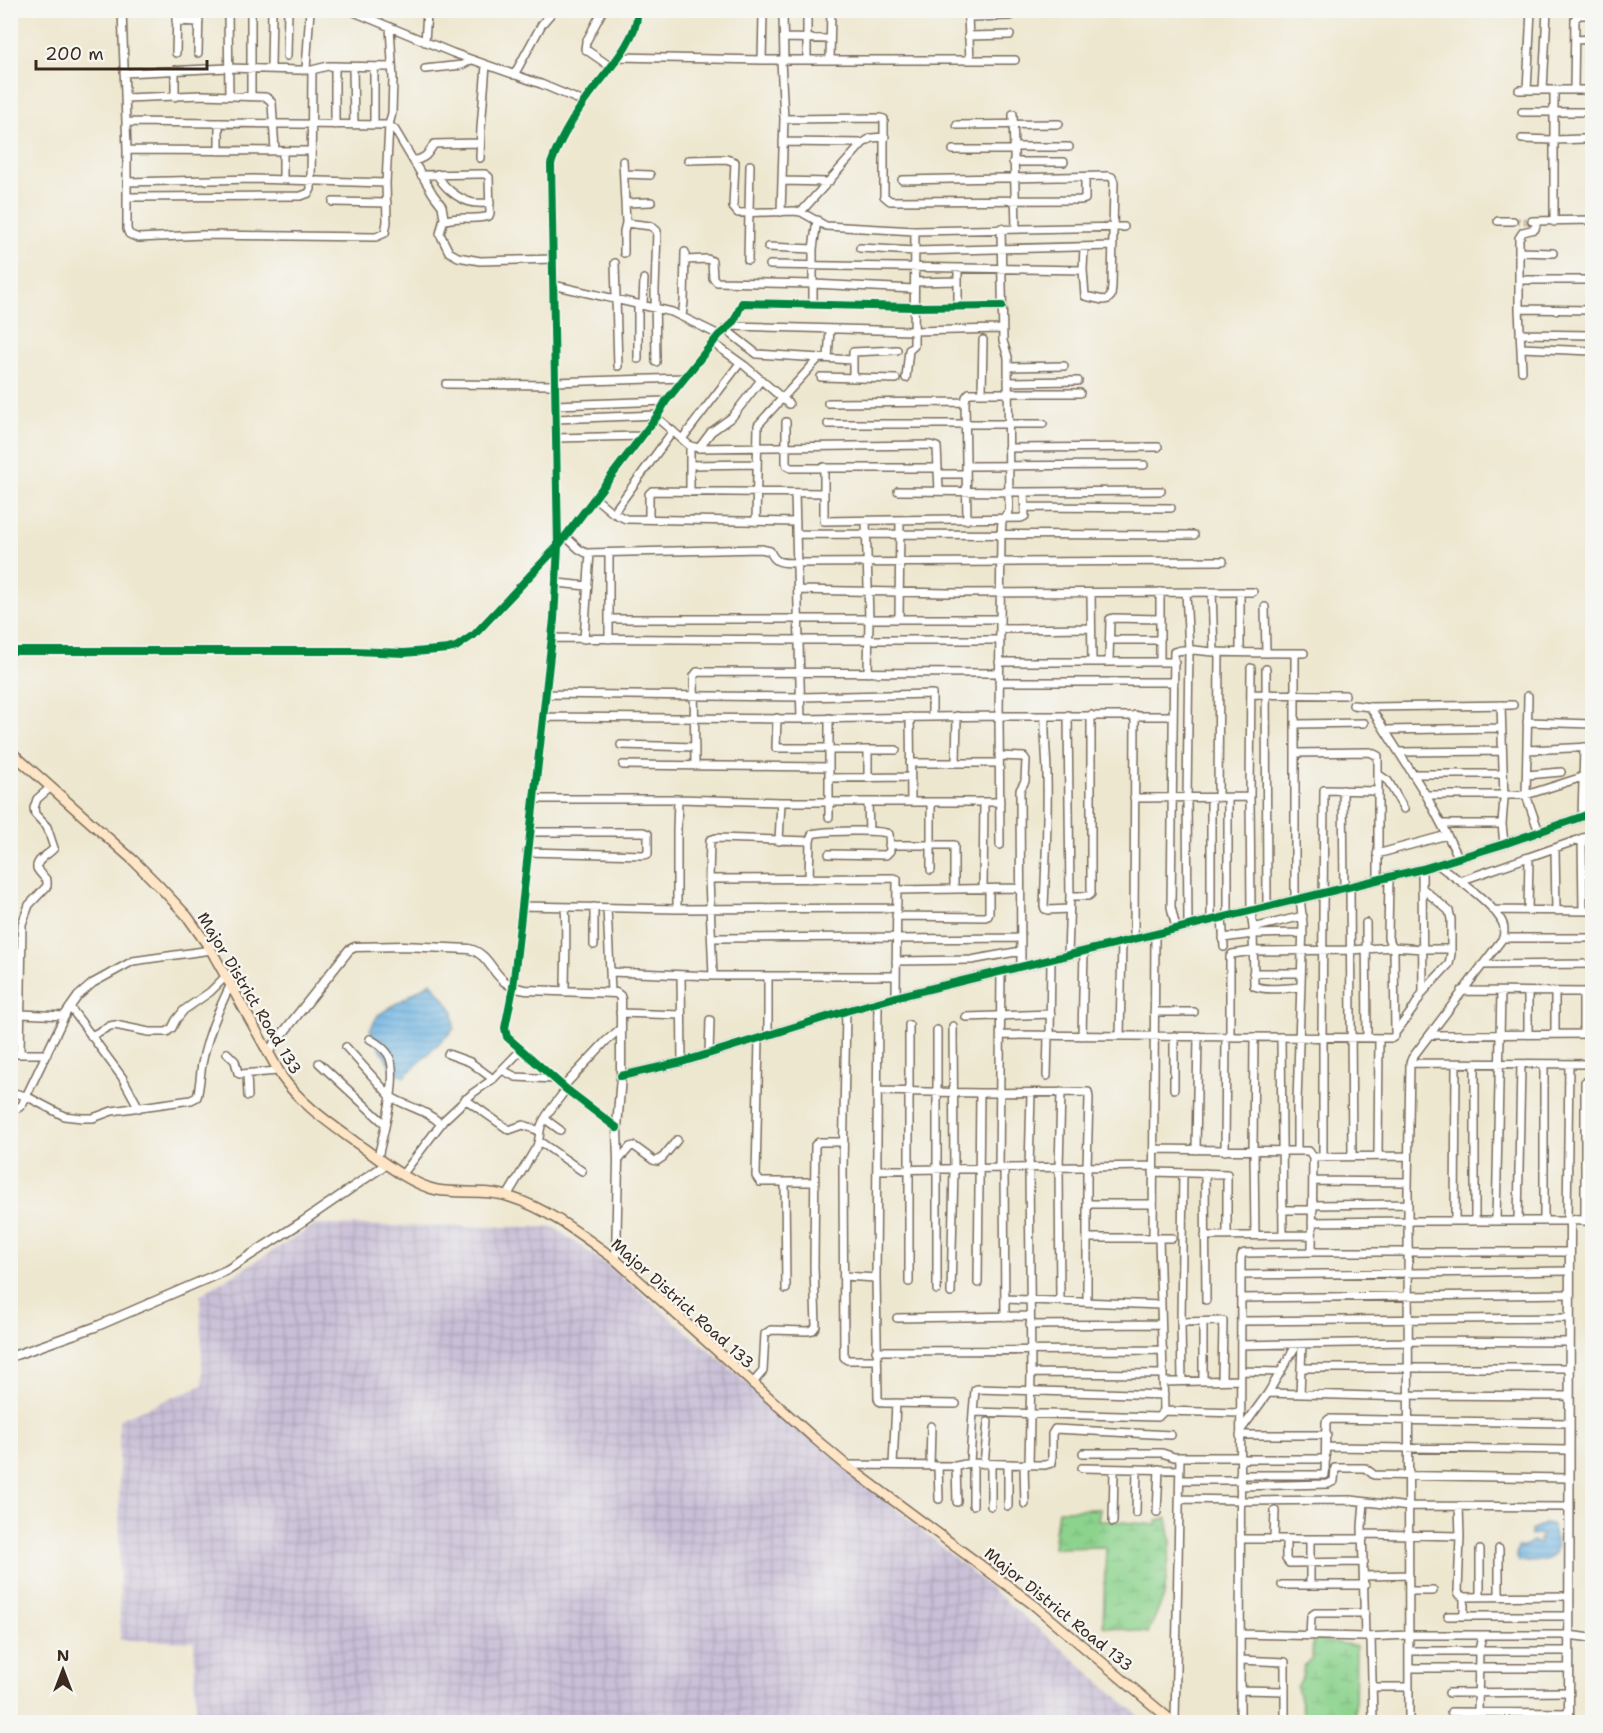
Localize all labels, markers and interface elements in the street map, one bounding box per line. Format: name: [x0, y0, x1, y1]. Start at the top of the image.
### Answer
scale bar: [36, 33, 207, 71]
text: 200 m: [45, 42, 104, 66]
street label: Major District Road 133: [193, 908, 306, 1078]
street label: Major District Road 133: [607, 1234, 759, 1373]
street label: Major District Road 133: [980, 1543, 1137, 1676]
north arrow: [33, 1640, 93, 1700]
text: N: [57, 1645, 69, 1666]

